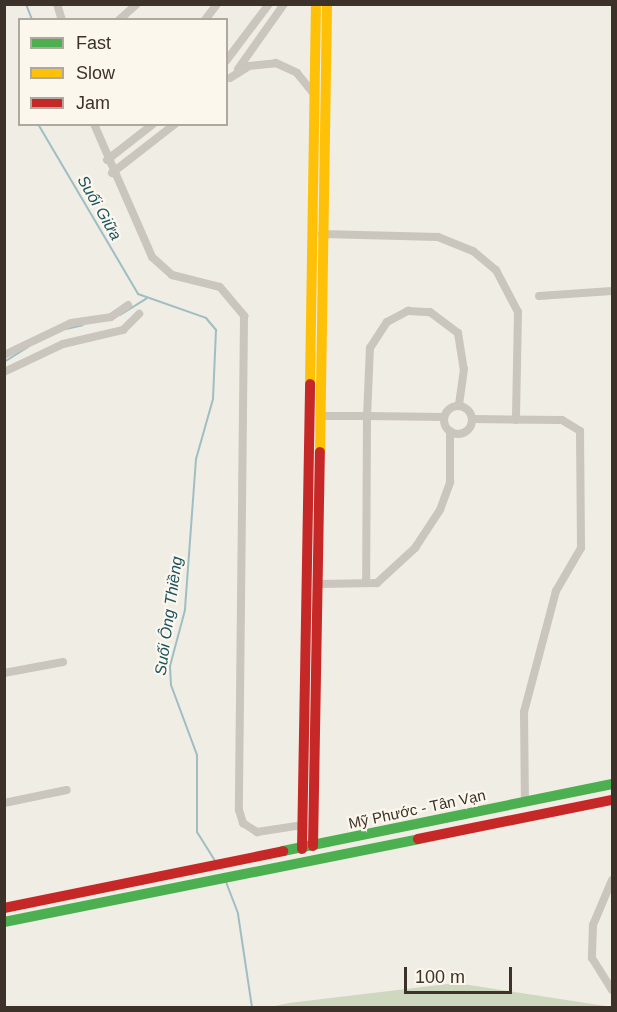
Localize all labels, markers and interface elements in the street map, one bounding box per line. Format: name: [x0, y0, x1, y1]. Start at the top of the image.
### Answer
legend: [18, 18, 228, 126]
text: Fast: [76, 33, 111, 53]
text: Slow: [76, 63, 115, 83]
text: Jam: [76, 93, 110, 113]
water label: Suối Giữa: [73, 172, 125, 244]
water label: Suối Ông Thiềng: [151, 555, 187, 677]
street label: Mỹ Phước - Tân Vạn: [347, 786, 487, 832]
scale bar: [407, 955, 515, 993]
text: 100 m: [415, 967, 465, 987]

